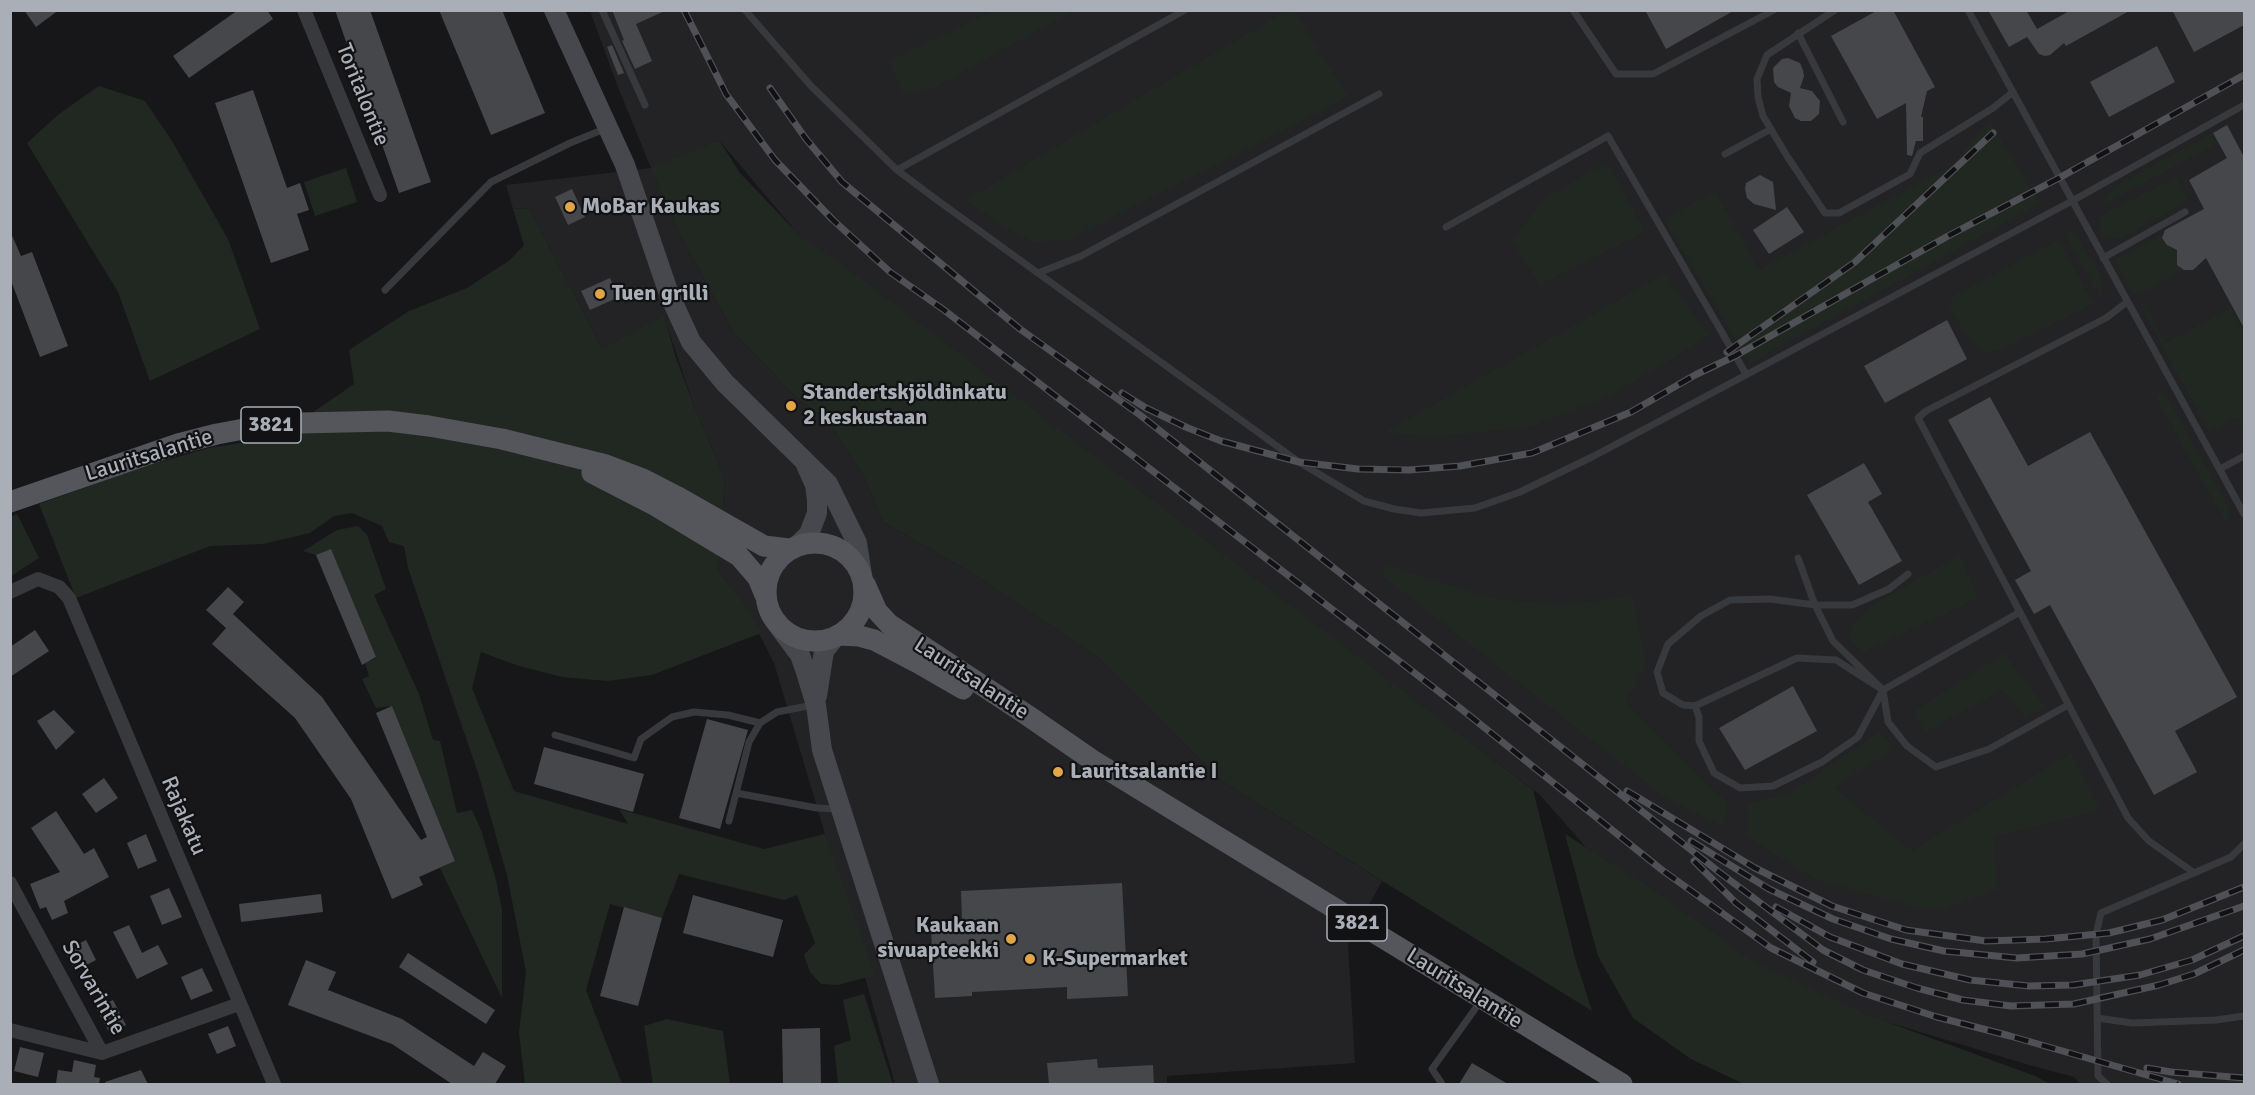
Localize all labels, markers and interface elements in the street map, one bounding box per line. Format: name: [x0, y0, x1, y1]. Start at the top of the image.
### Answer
street label: Toritalontie: [330, 40, 394, 150]
place label: MoBar Kaukas: [582, 194, 720, 220]
marker: MoBar Kaukas: [563, 200, 577, 214]
place label: Tuen grilli: [612, 281, 708, 307]
marker: Tuen grilli: [593, 287, 607, 301]
place label: Standertskjöldinkatu 2 keskustaan: [803, 380, 1007, 432]
marker: Standertskjöldinkatu 2 keskustaan: [784, 399, 798, 413]
road number: 3821: [241, 407, 301, 443]
street label: Lauritsalantie: [82, 424, 216, 488]
street label: Lauritsalantie: [909, 632, 1033, 726]
place label: Lauritsalantie I: [1070, 759, 1218, 785]
marker: Lauritsalantie I: [1051, 765, 1065, 779]
street label: Rajakatu: [155, 773, 211, 859]
road number: 3821: [1327, 905, 1387, 941]
place label: Kaukaan sivuapteekki: [878, 913, 999, 964]
marker: Kaukaan sivuapteekki: [1004, 932, 1018, 946]
street label: Sorvarintie: [55, 936, 131, 1040]
street label: Lauritsalantie: [1401, 943, 1527, 1035]
place label: K-Supermarket: [1042, 946, 1188, 972]
marker: K-Supermarket: [1023, 952, 1037, 966]

